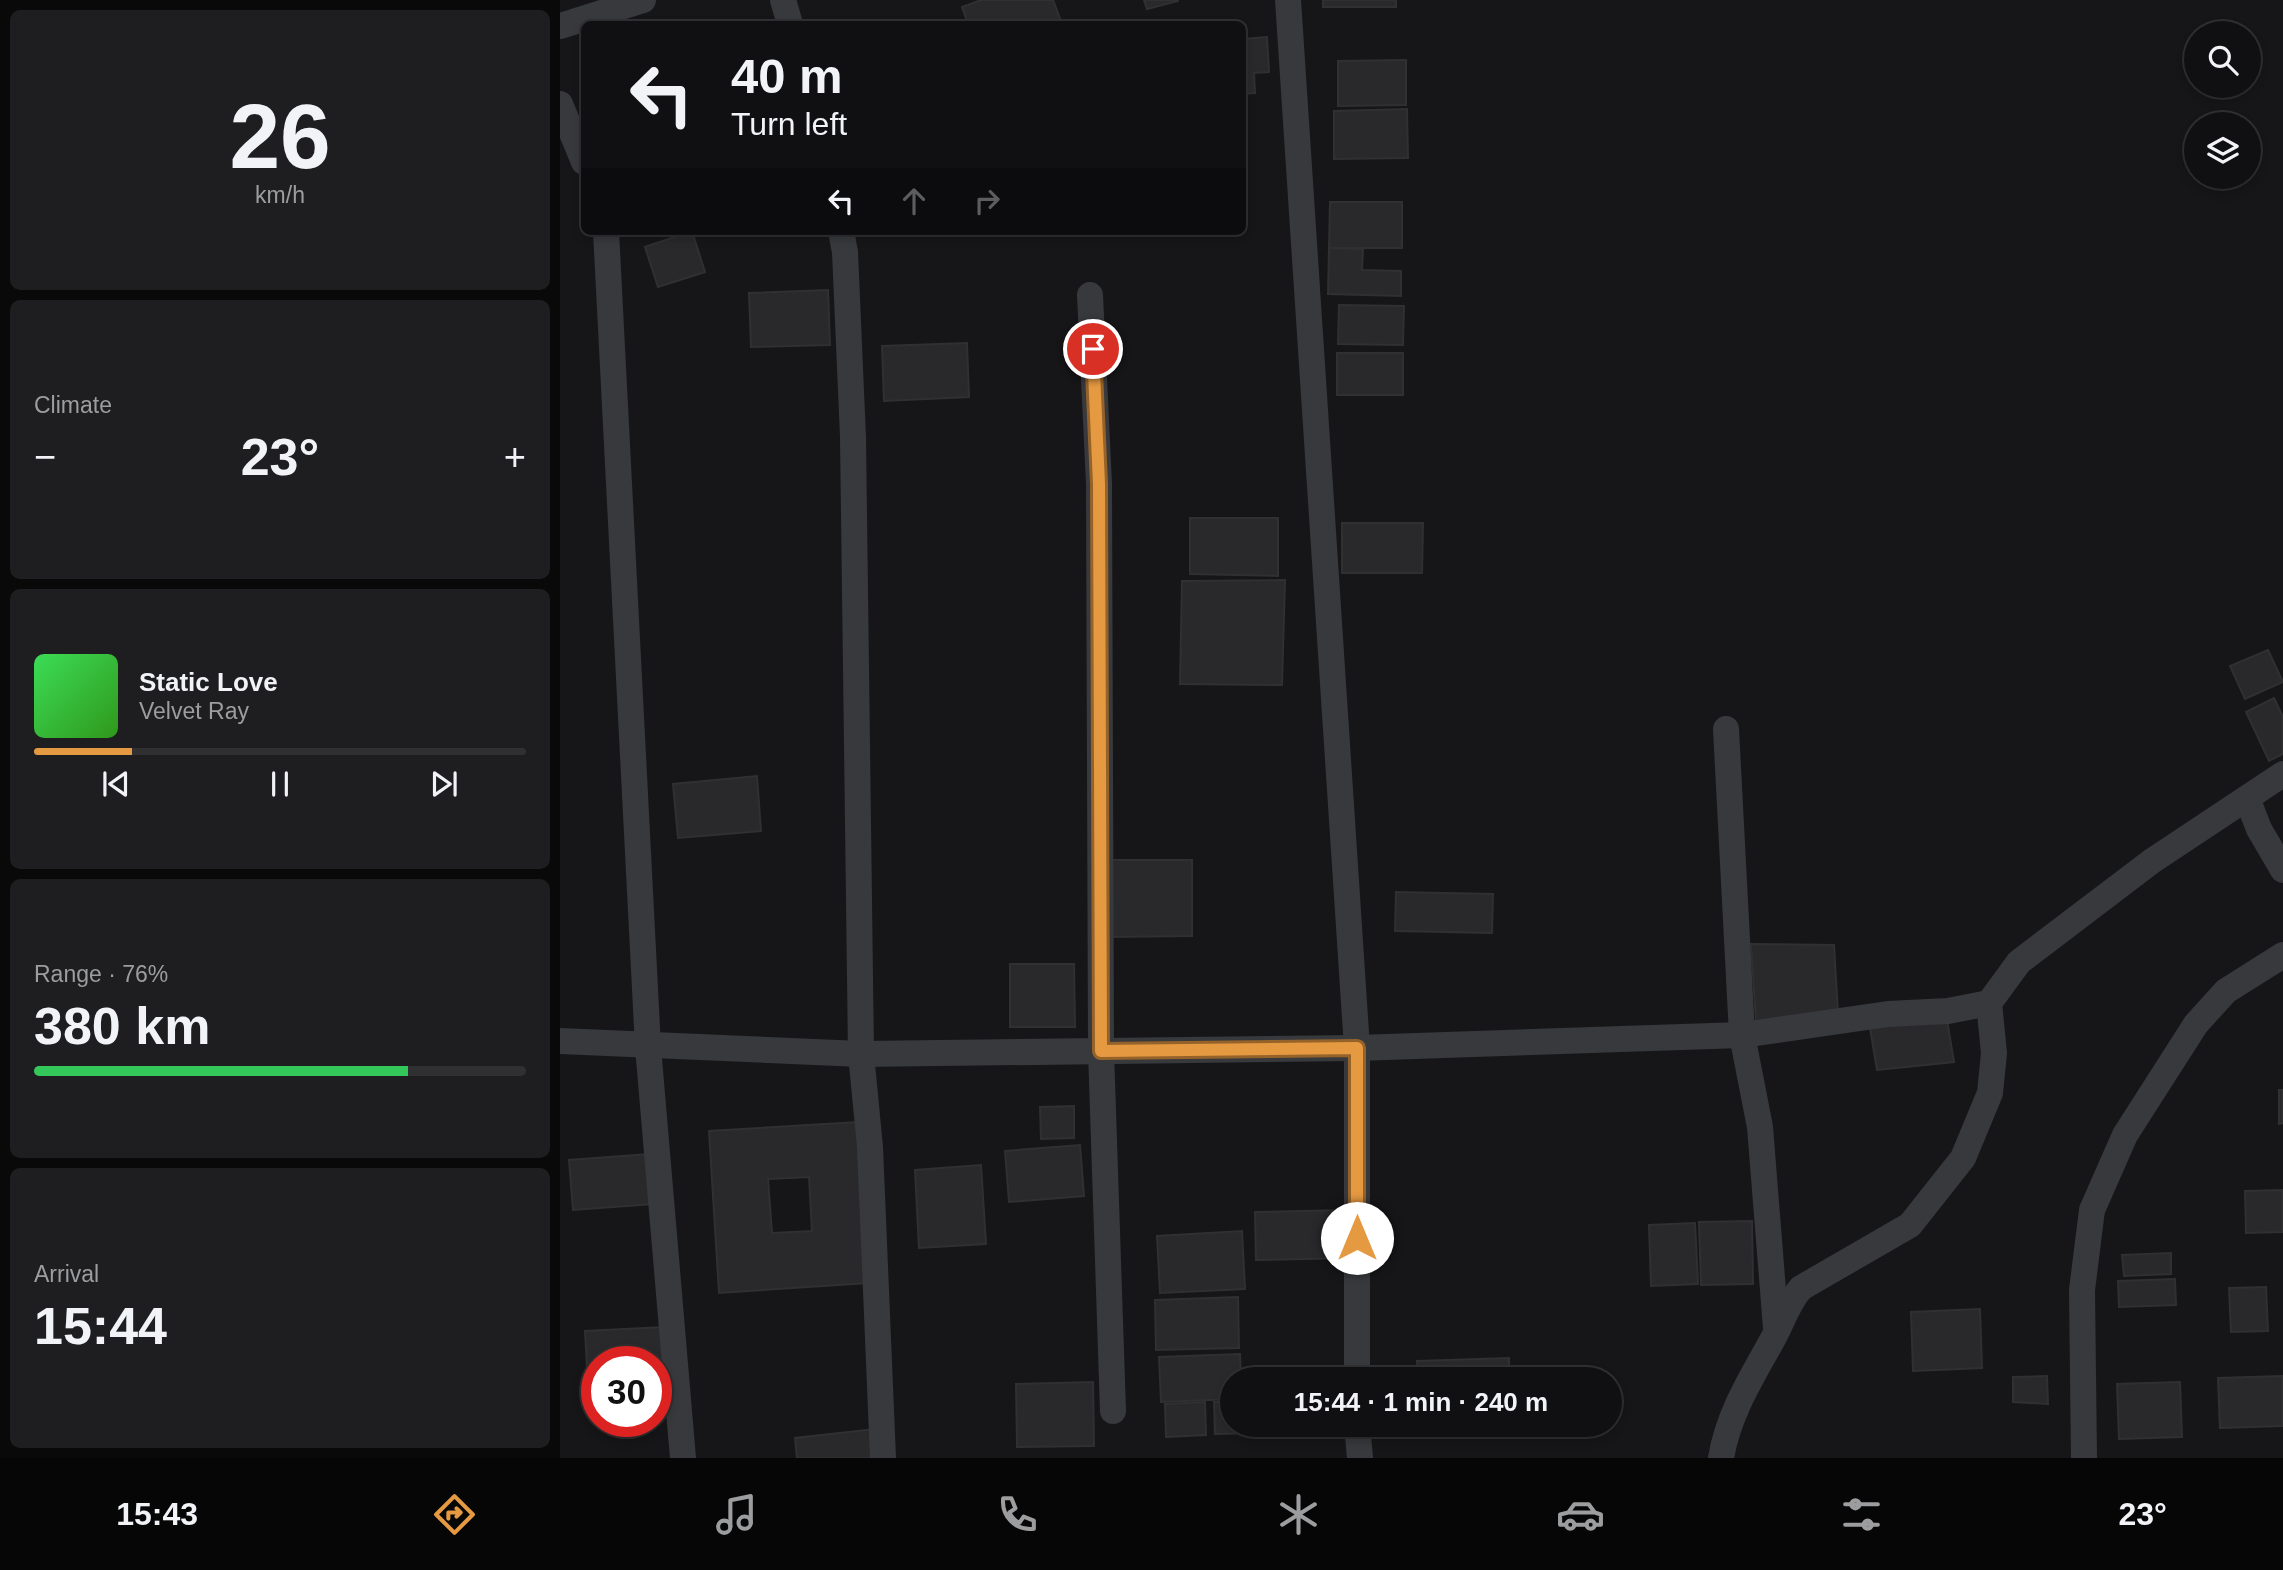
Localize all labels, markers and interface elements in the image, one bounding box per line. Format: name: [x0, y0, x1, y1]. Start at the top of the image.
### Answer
map controls: [2184, 21, 2261, 189]
button: search: [2184, 21, 2261, 98]
icon: left: [616, 49, 707, 140]
text: 40 m: [731, 49, 843, 103]
text: 26: [229, 86, 331, 187]
text: Turn left: [731, 106, 847, 142]
button: layers: [2184, 112, 2261, 189]
text: km/h: [255, 182, 305, 208]
icon: left: [822, 182, 860, 220]
icon: ahead: [895, 182, 933, 220]
icon: right: [968, 182, 1006, 220]
pin: [1063, 319, 1123, 379]
icon: arrive: [1074, 330, 1112, 368]
text: Climate: [34, 392, 112, 418]
text: 23°: [241, 428, 319, 486]
text: −: [34, 436, 56, 478]
text: +: [504, 436, 526, 478]
text: Static Love: [139, 667, 278, 697]
text: Velvet Ray: [139, 698, 249, 724]
icon: previous: [97, 765, 135, 803]
icon: pause: [261, 765, 299, 803]
icon: next: [425, 765, 463, 803]
text: Range · 76%: [34, 961, 168, 987]
text: 380 km: [34, 997, 210, 1055]
position arrow: [1320, 1201, 1394, 1275]
text: Arrival: [34, 1261, 99, 1287]
text: 15:44: [34, 1297, 167, 1355]
speed limit sign: 30: [581, 1346, 672, 1437]
text: 15:44 · 1 min · 240 m: [1294, 1387, 1548, 1417]
icon: directions: [430, 1490, 479, 1539]
icon: music: [712, 1490, 761, 1539]
icon: phone: [993, 1490, 1042, 1539]
icon: climate: [1274, 1490, 1323, 1539]
icon: car: [1556, 1490, 1605, 1539]
icon: filters: [1837, 1490, 1886, 1539]
text: 15:43: [116, 1496, 198, 1532]
text: 23°: [2118, 1496, 2167, 1532]

